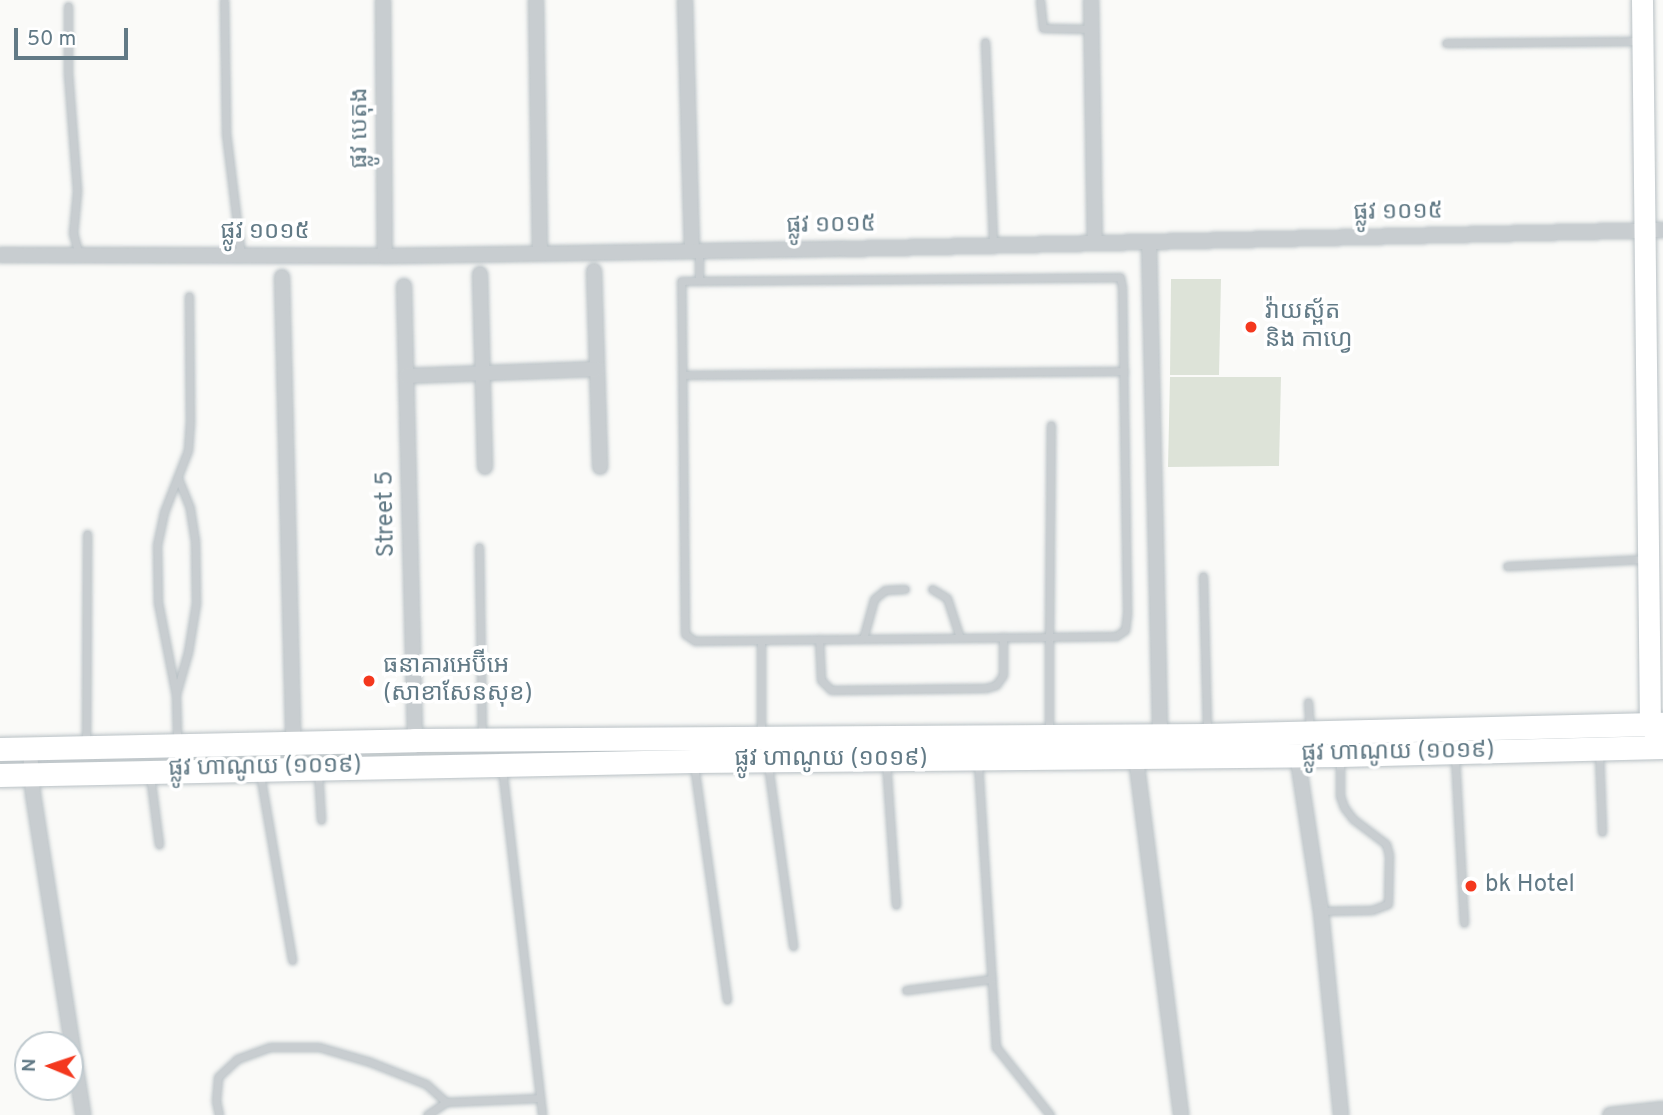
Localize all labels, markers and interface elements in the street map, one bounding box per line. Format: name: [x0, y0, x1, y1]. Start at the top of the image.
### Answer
scale bar: [18, 14, 131, 58]
text: 50 m: [27, 26, 76, 53]
street label: ផ្លូវ បេតុង: [347, 87, 375, 169]
street label: ផ្លូវ ១០១៥: [1353, 198, 1443, 228]
street label: ផ្លូវ ១០១៥: [786, 211, 876, 241]
street label: ផ្លូវ ១០១៥: [220, 219, 310, 247]
place label: វ៉ាយស្ព័ត និង កាហ្វេ: [1265, 299, 1352, 355]
marker: វ៉ាយស្ព័ត និង កាហ្វេ: [1243, 319, 1259, 335]
street label: Street 5: [372, 470, 402, 558]
place label: ធនាគារអេប៊ីអេ (សាខាសែនសុខ): [383, 653, 533, 709]
marker: ធនាគារអេប៊ីអេ (សាខាសែនសុខ): [361, 673, 377, 689]
street label: ផ្លូវ ហាណូយ (១០១៩): [1301, 737, 1495, 769]
street label: ផ្លូវ ហាណូយ (១០១៩): [734, 746, 928, 774]
street label: ផ្លូវ ហាណូយ (១០១៩): [168, 752, 362, 784]
place label: bk Hotel: [1485, 872, 1575, 900]
marker: bk Hotel: [1463, 878, 1479, 894]
north arrow: [14, 1031, 84, 1101]
text: N: [18, 1058, 42, 1073]

